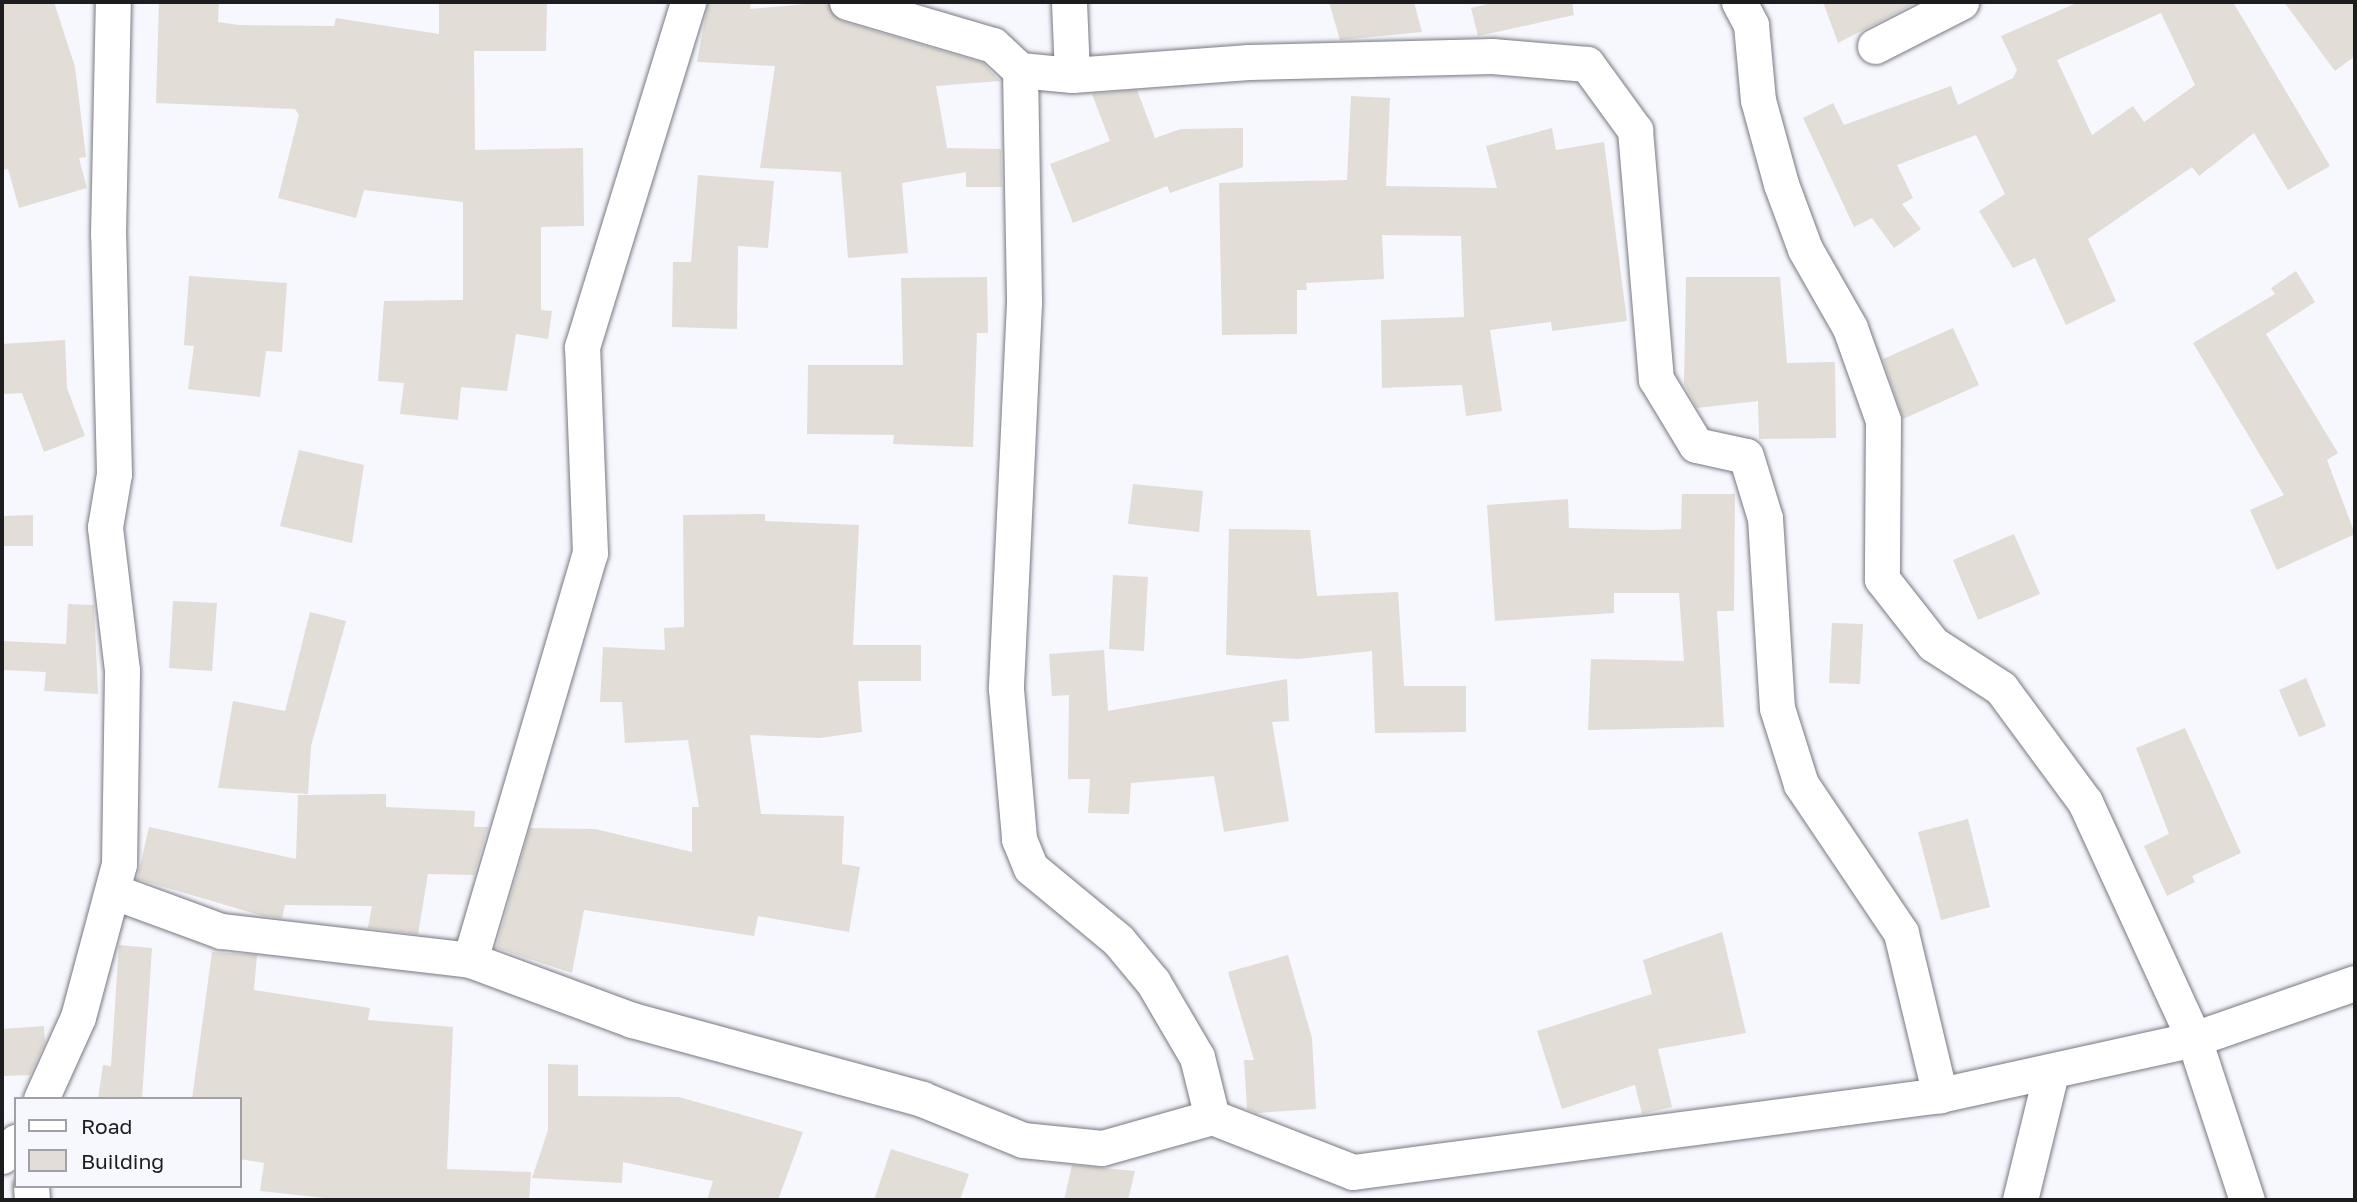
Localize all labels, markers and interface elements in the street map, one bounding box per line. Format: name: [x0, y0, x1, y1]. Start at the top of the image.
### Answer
legend: [14, 1097, 242, 1188]
text: Road: [81, 1113, 132, 1139]
text: Building: [81, 1148, 164, 1174]

